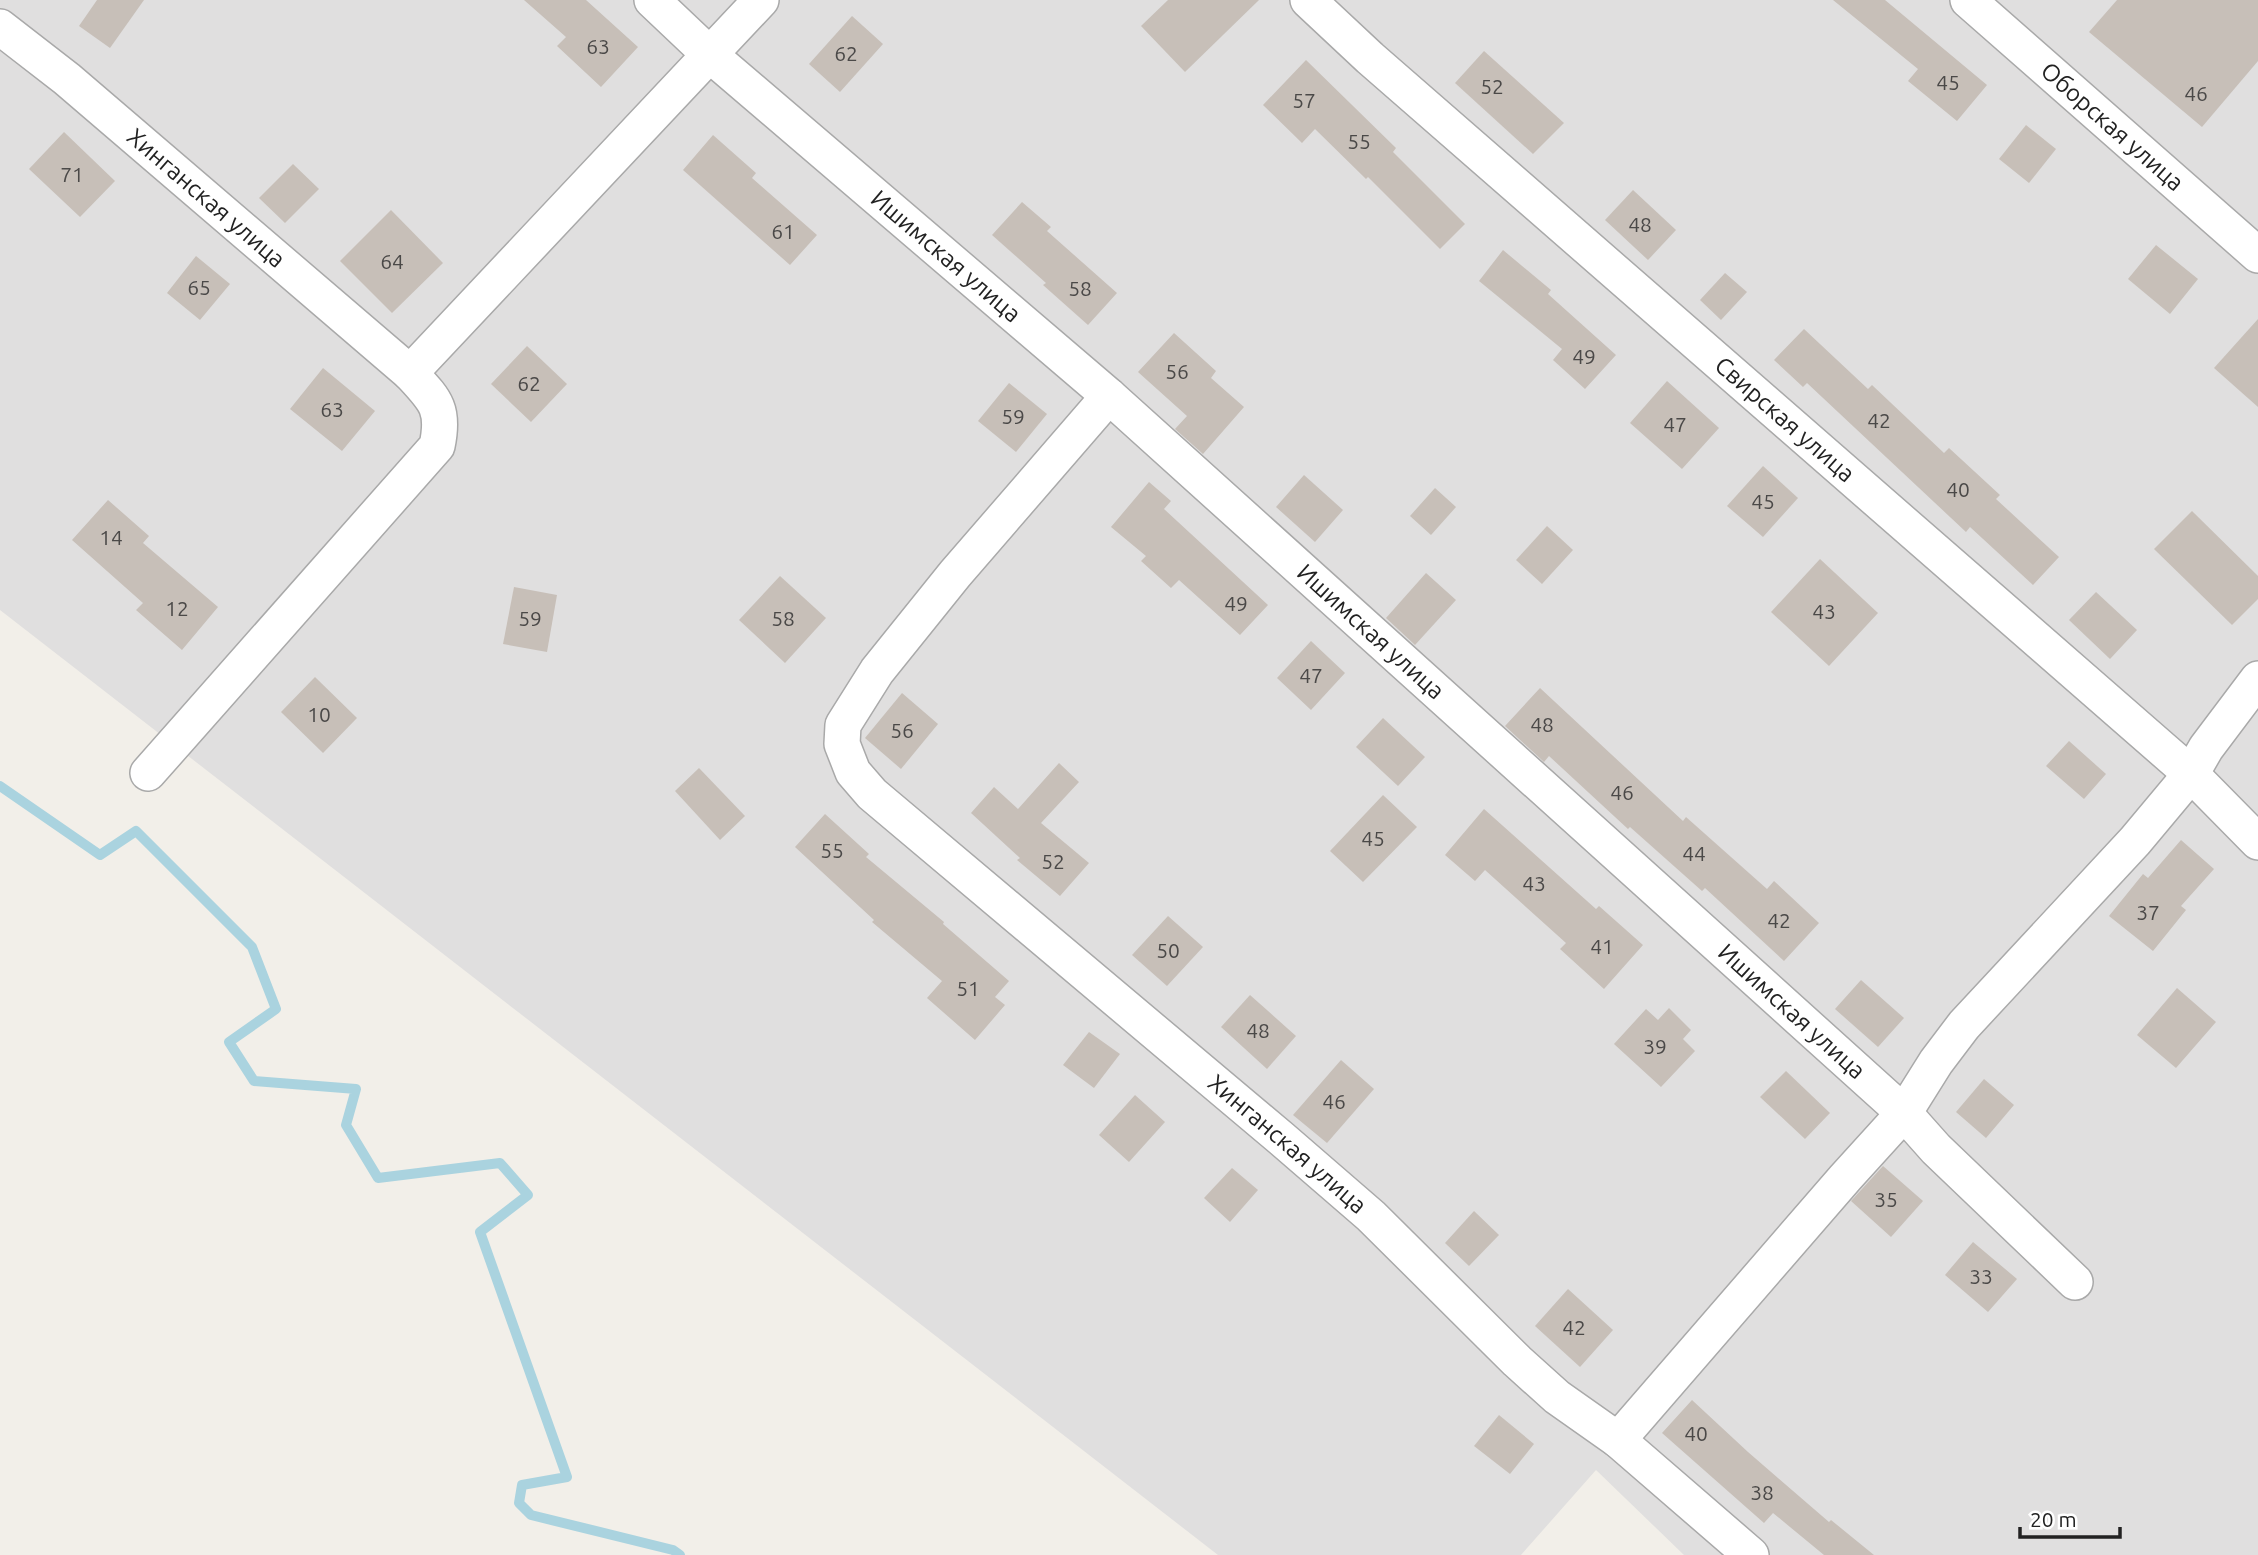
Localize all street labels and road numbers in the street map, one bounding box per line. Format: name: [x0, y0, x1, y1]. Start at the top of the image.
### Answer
street label: Оборская улица: [2036, 57, 2189, 196]
street label: Хинганская улица: [122, 123, 291, 273]
street label: Ишимская улица: [866, 185, 1026, 327]
street label: Свирская улица: [1710, 351, 1860, 487]
street label: Ишимская улица: [1292, 558, 1450, 705]
street label: Ишимская улица: [1713, 938, 1871, 1084]
street label: Хинганская улица: [1203, 1069, 1372, 1219]

